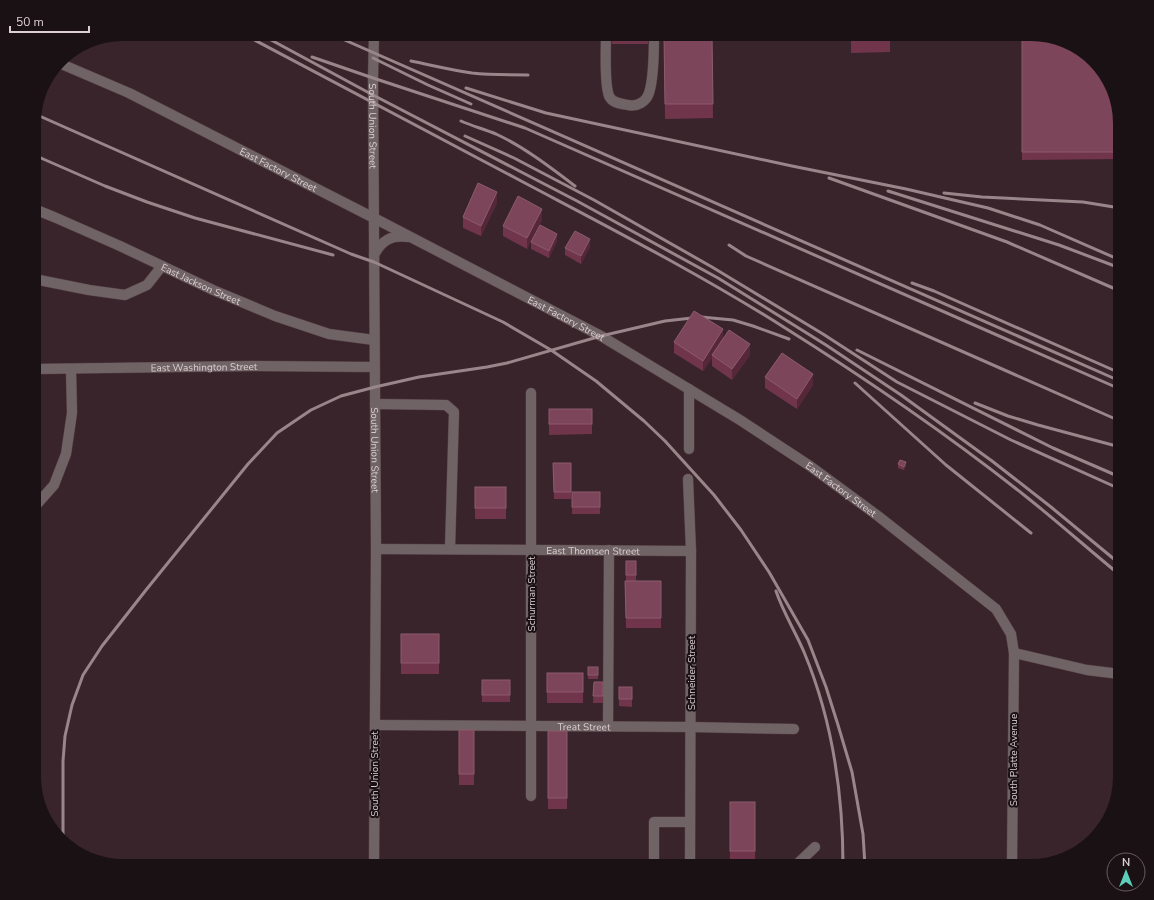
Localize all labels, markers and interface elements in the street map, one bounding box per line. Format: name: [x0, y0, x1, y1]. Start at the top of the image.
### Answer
scale bar: [10, 8, 89, 34]
text: 50 m: [16, 14, 44, 30]
street label: South Union Street: [365, 83, 380, 169]
street label: East Factory Street: [237, 145, 320, 196]
street label: East Jackson Street: [158, 260, 243, 309]
street label: East Factory Street: [525, 293, 608, 345]
street label: East Washington Street: [151, 360, 258, 375]
street label: South Union Street: [367, 407, 382, 493]
street label: East Factory Street: [802, 459, 879, 521]
street label: East Thomsen Street: [546, 544, 640, 559]
street label: Schurman Street: [525, 556, 539, 632]
street label: Schneider Street: [685, 635, 699, 710]
street label: South Platte Avenue: [1007, 714, 1021, 806]
street label: Treat Street: [558, 720, 611, 734]
street label: South Union Street: [368, 731, 382, 817]
north arrow: [1106, 852, 1146, 892]
text: N: [1122, 855, 1130, 870]

